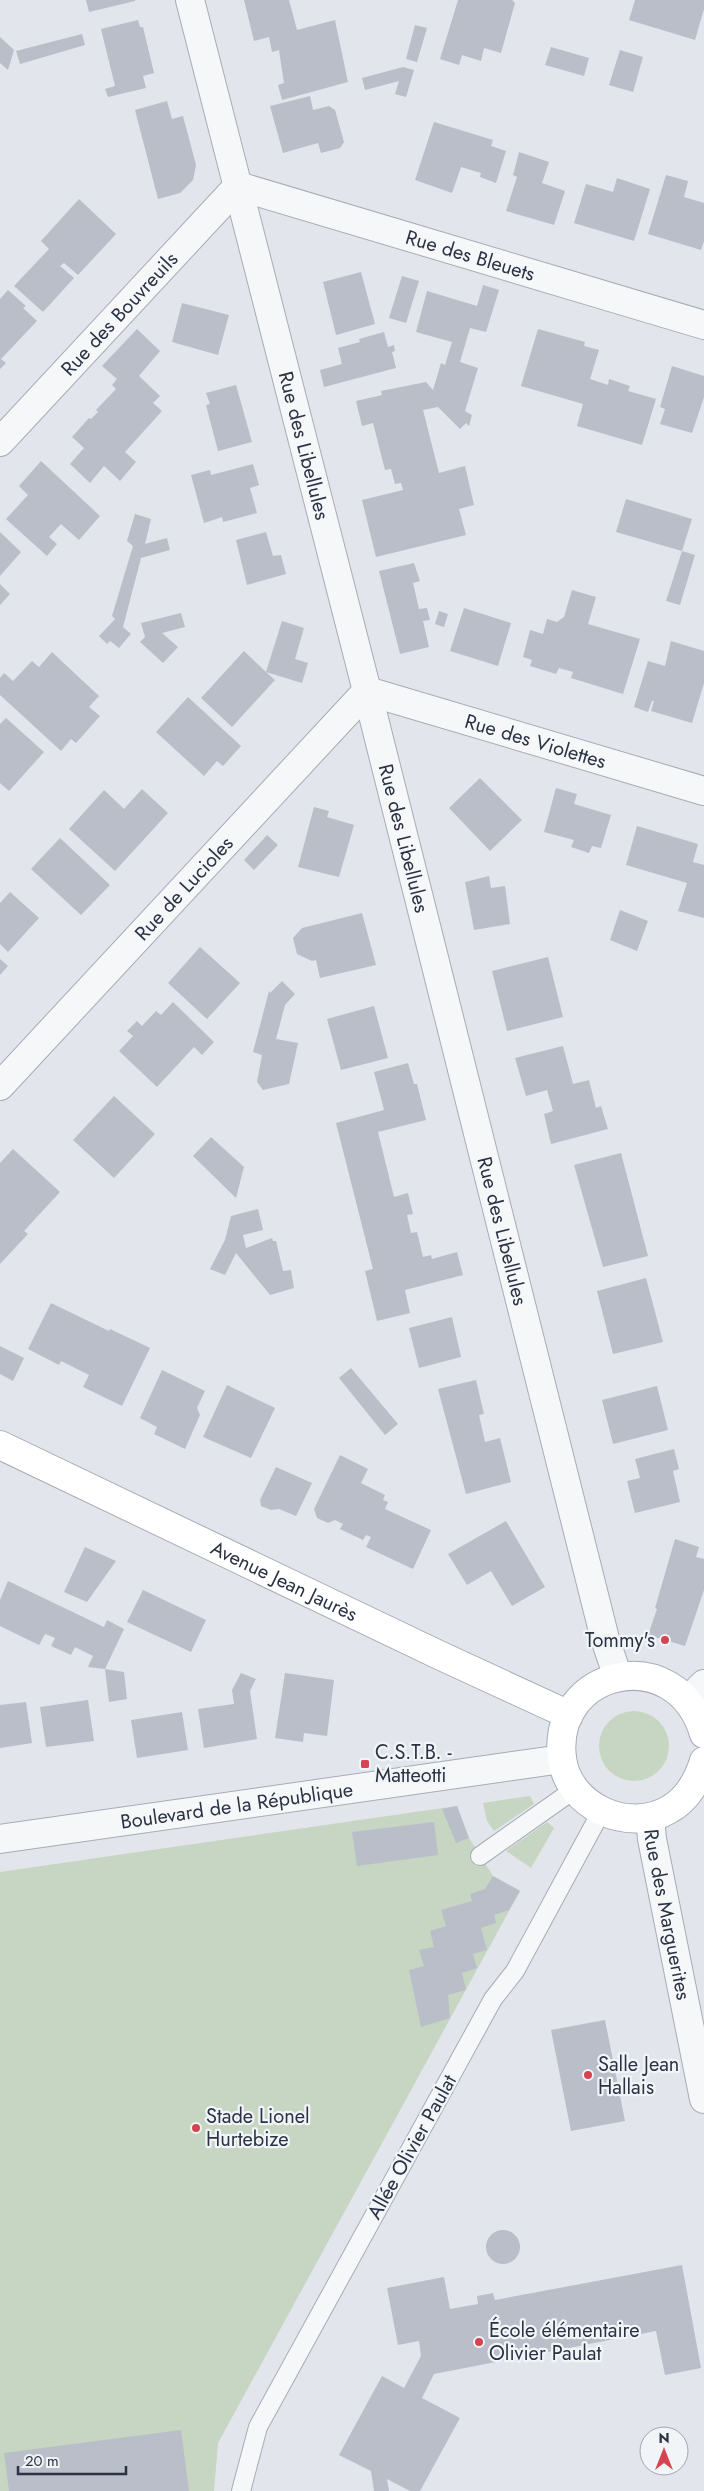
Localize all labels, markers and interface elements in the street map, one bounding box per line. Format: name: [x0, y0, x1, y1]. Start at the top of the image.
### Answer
street label: Rue des Bleuets: [402, 222, 538, 288]
street label: Rue des Bouvreuils: [54, 245, 184, 382]
street label: Rue des Libellules: [271, 368, 337, 523]
street label: Rue des Violettes: [461, 706, 610, 776]
street label: Rue des Libellules: [371, 761, 437, 916]
street label: Rue de Lucioles: [128, 829, 240, 947]
street label: Rue des Libellules: [470, 1153, 535, 1308]
street label: Avenue Jean Jaurès: [206, 1533, 362, 1628]
place label: Tommy's: [585, 1626, 655, 1655]
marker: Tommy's: [659, 1634, 671, 1646]
place label: C.S.T.B. - Matteotti: [375, 1738, 453, 1790]
marker: C.S.T.B. - Matteotti: [359, 1758, 371, 1770]
street label: Boulevard de la République: [118, 1774, 355, 1836]
street label: Rue des Marguerites: [637, 1828, 698, 2002]
place label: Salle Jean Hallais: [598, 2050, 679, 2102]
street label: Allée Olivier Paulat: [360, 2069, 464, 2225]
marker: Salle Jean Hallais: [582, 2069, 594, 2081]
place label: Stade Lionel Hurtebize: [206, 2102, 310, 2154]
marker: Stade Lionel Hurtebize: [190, 2122, 202, 2134]
place label: École élémentaire Olivier Paulat: [489, 2316, 639, 2368]
marker: École élémentaire Olivier Paulat: [473, 2336, 485, 2348]
north arrow: [639, 2426, 689, 2476]
text: N: [658, 2428, 670, 2448]
scale bar: [18, 2444, 125, 2476]
text: 20 m: [25, 2450, 59, 2472]

